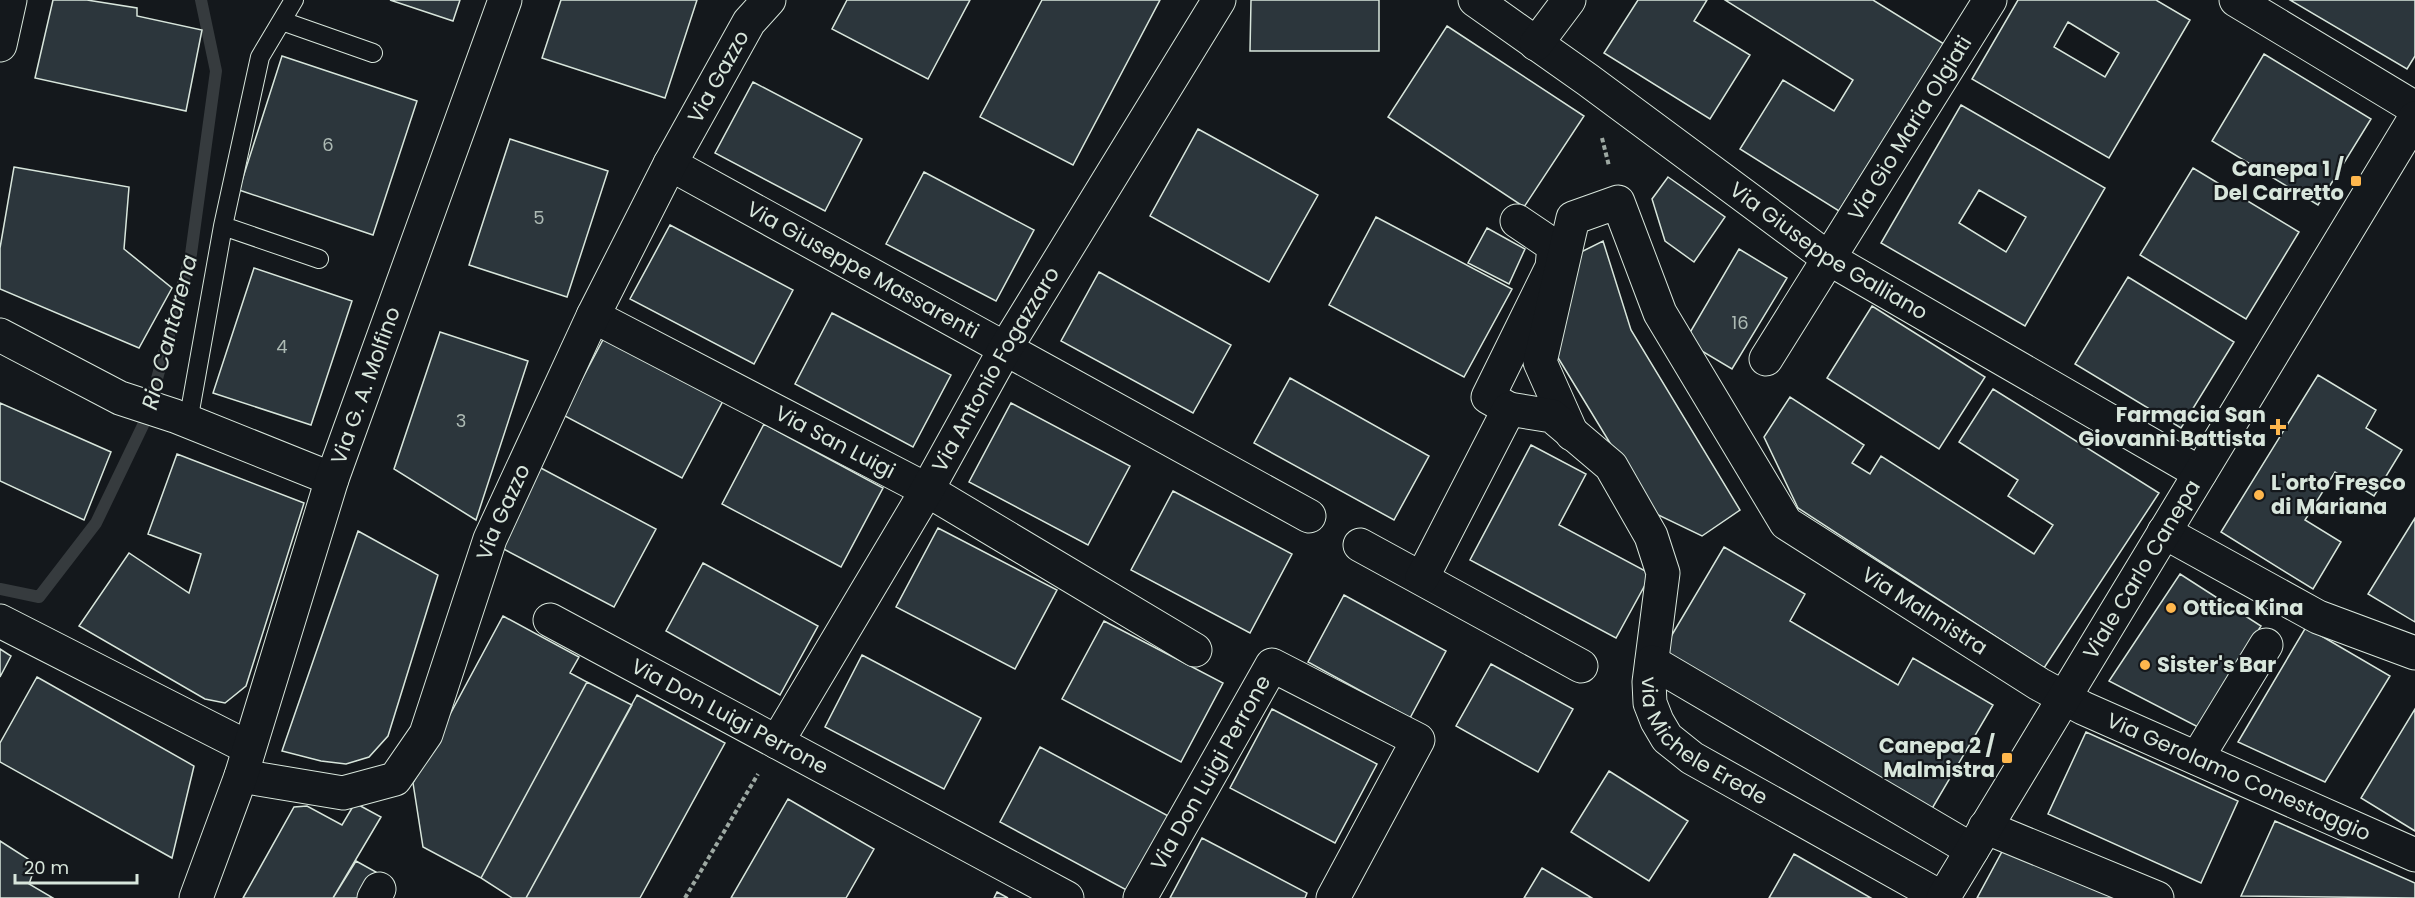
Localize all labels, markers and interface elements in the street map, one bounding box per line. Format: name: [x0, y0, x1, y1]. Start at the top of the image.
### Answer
street label: Via Gazzo: [681, 25, 756, 128]
street label: Via Gio Maria Olgiati: [1841, 30, 1978, 226]
house number: 6: [322, 132, 334, 157]
place label: Canepa 1 / Del Carretto: [2214, 154, 2344, 207]
marker: Canepa 1 / Del Carretto: [2349, 174, 2363, 188]
street label: Via Giuseppe Galliano: [1724, 175, 1933, 327]
street label: Via Giuseppe Massarenti: [742, 194, 984, 345]
house number: 5: [533, 205, 545, 230]
water label: Rio Cantarena: [134, 251, 205, 413]
street label: Via Antonio Fogazzaro: [925, 261, 1066, 477]
street label: Via G. A. Molfino: [324, 303, 407, 468]
house number: 16: [1731, 310, 1749, 335]
house number: 4: [276, 334, 288, 359]
street label: Via San Luigi: [770, 398, 901, 485]
place label: Farmacia San Giovanni Battista: [2078, 400, 2266, 453]
house number: 3: [456, 408, 466, 433]
marker: Farmacia San Giovanni Battista: [2271, 420, 2285, 434]
street label: Via Gazzo: [469, 459, 537, 564]
place label: L'orto Fresco di Mariana: [2271, 468, 2406, 521]
street label: Viale Carlo Canepa: [2076, 474, 2207, 664]
marker: L'orto Fresco di Mariana: [2252, 488, 2266, 502]
street label: Via Malmistra: [1856, 560, 1993, 662]
place label: Ottica Kina: [2183, 593, 2303, 622]
marker: Ottica Kina: [2164, 601, 2178, 615]
place label: Sister's Bar: [2157, 650, 2276, 679]
street label: Via Don Luigi Perrone: [626, 651, 834, 781]
marker: Sister's Bar: [2138, 658, 2152, 672]
street label: Via Don Luigi Perrone: [1144, 670, 1277, 875]
street label: via Michele Erede: [1635, 676, 1773, 812]
street label: Via Gerolamo Conestaggio: [2102, 705, 2375, 848]
place label: Canepa 2 / Malmistra: [1879, 731, 1995, 784]
marker: Canepa 2 / Malmistra: [2000, 751, 2014, 765]
scale bar: [15, 847, 136, 885]
text: 20 m: [24, 855, 69, 880]

